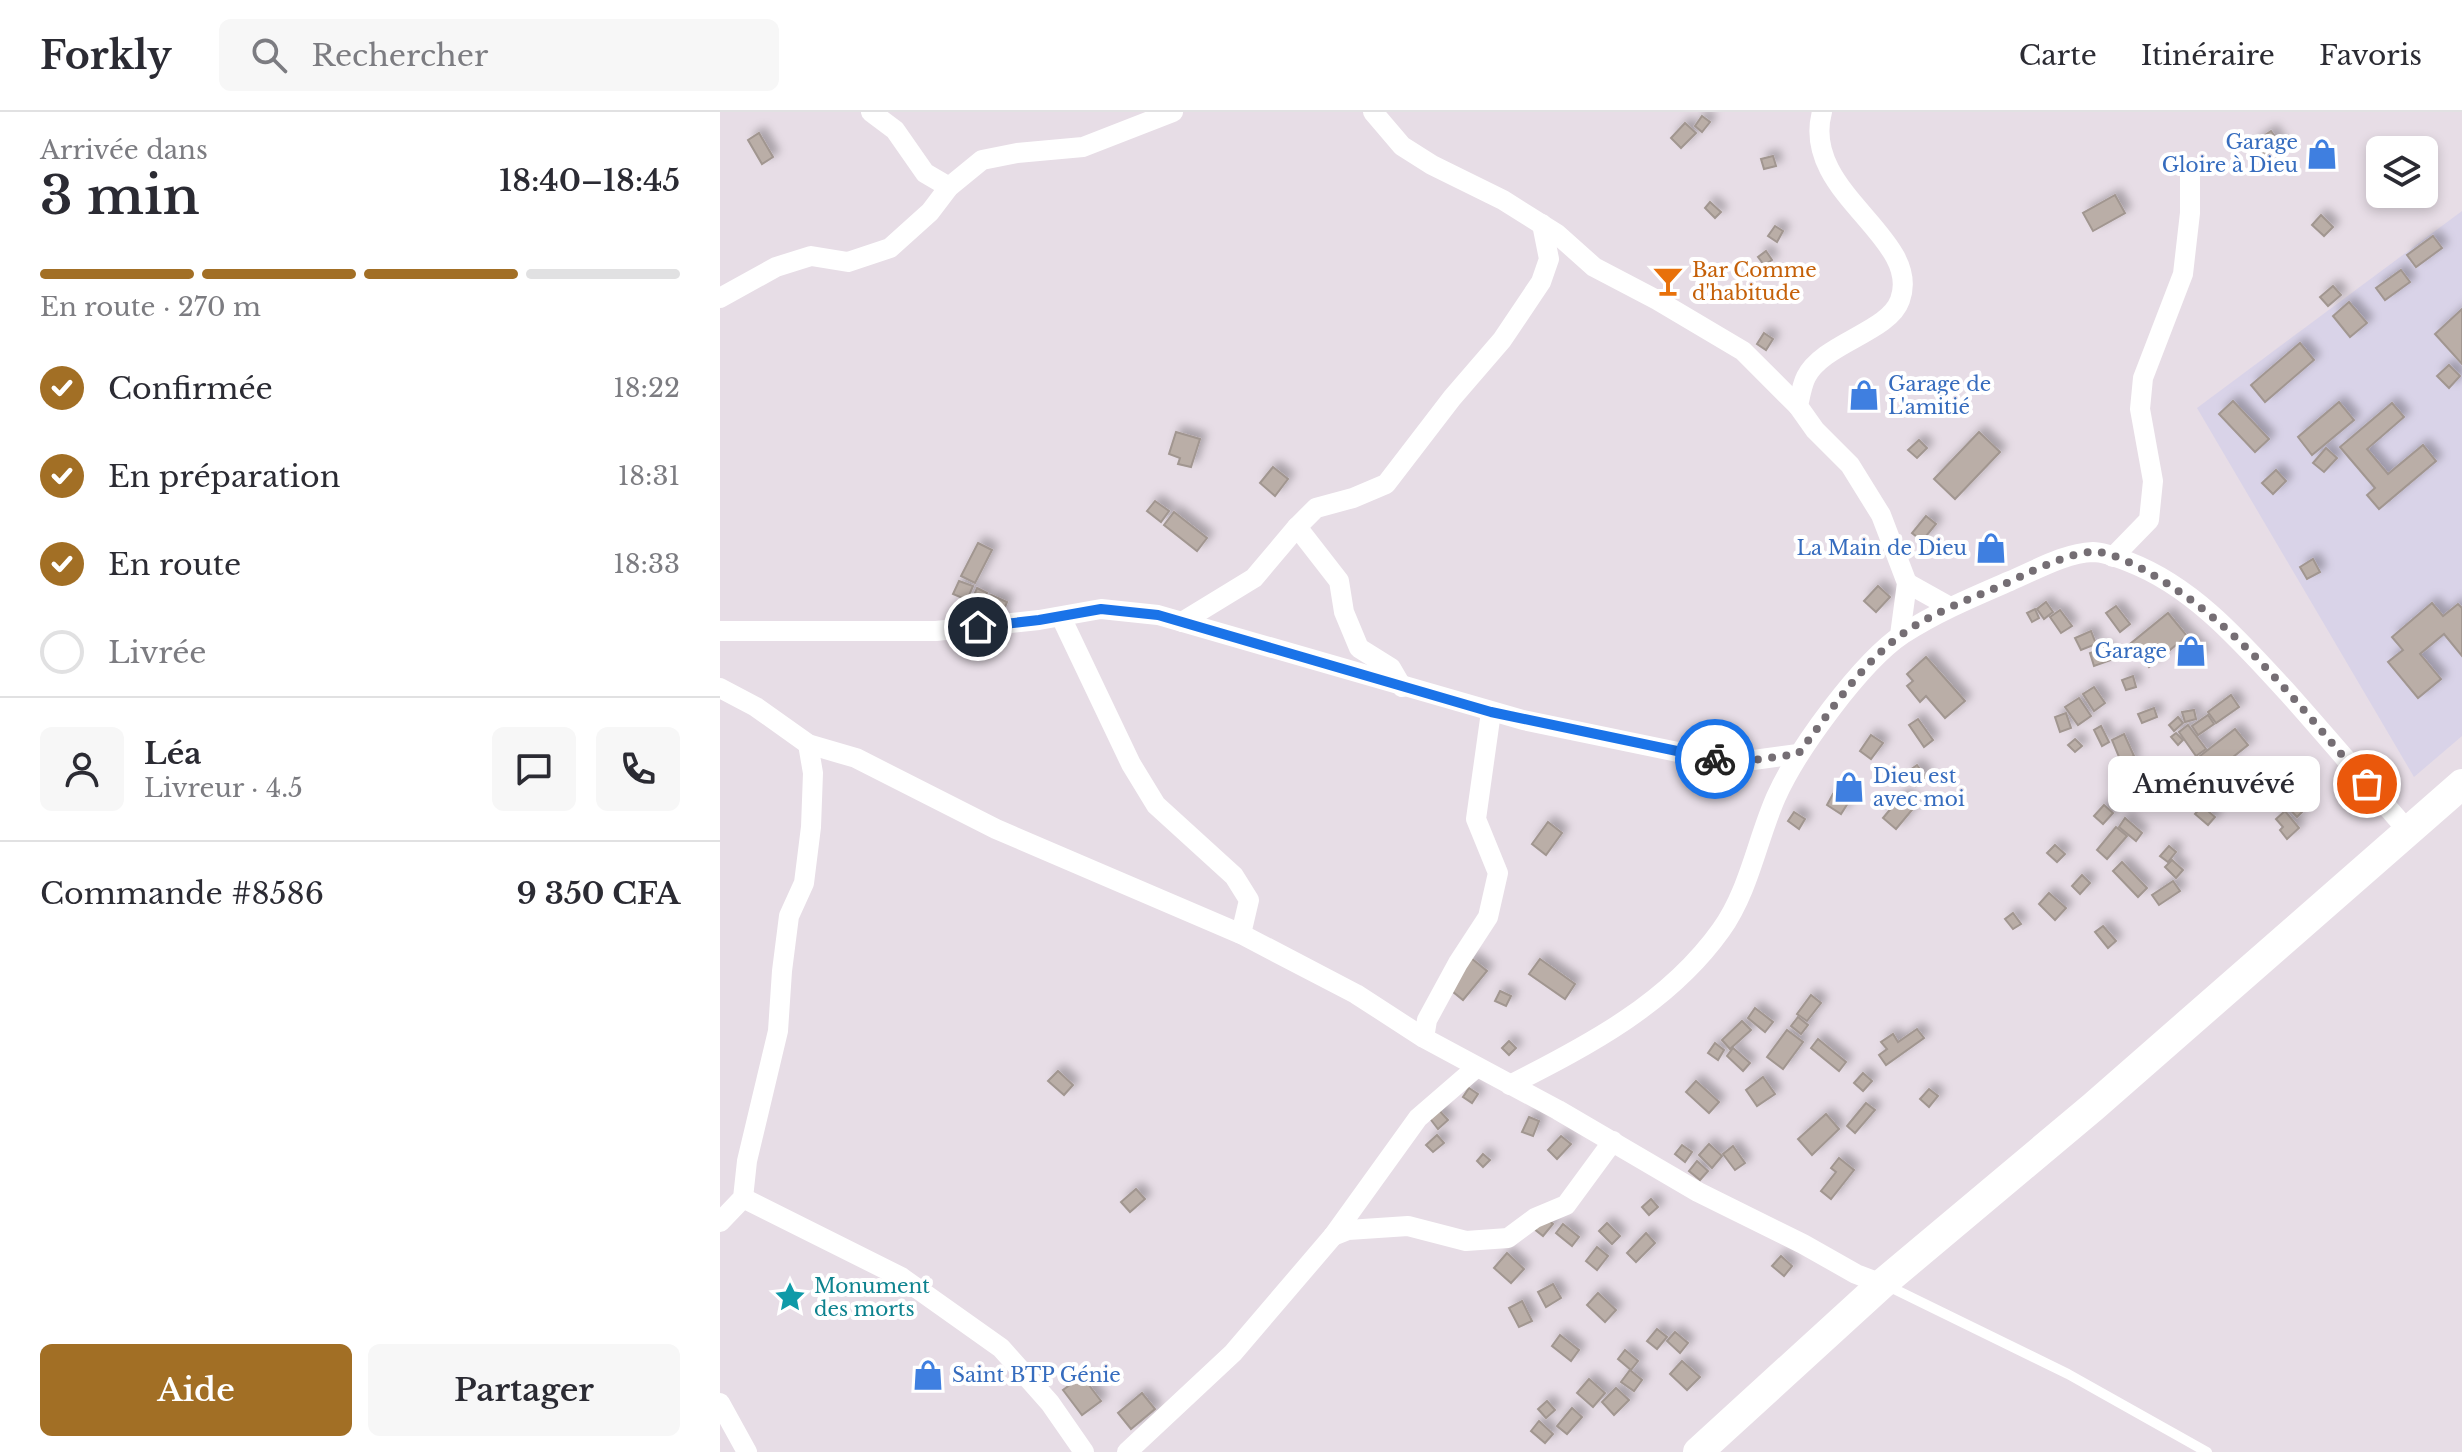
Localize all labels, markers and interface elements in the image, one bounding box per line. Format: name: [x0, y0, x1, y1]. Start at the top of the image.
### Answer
search box: [219, 19, 779, 91]
text: Forkly: [40, 32, 171, 79]
icon: search: [247, 33, 291, 77]
text: Rechercher: [311, 37, 488, 74]
text: Carte: [2019, 38, 2097, 73]
text: Itinéraire: [2141, 38, 2275, 73]
text: Favoris: [2319, 38, 2422, 73]
place label: Garage Gloire à Dieu: [2162, 130, 2298, 177]
text: Arrivée dans: [40, 134, 208, 166]
map controls: [2366, 136, 2438, 208]
button: layers: [2366, 136, 2438, 208]
shop icon: Garage Gloire à Dieu: [2305, 137, 2339, 171]
text: 18:40–18:45: [499, 162, 680, 199]
text: 3 min: [40, 164, 200, 228]
place label: Bar Comme d'habitude: [1692, 258, 1817, 305]
bar icon: Bar Comme d'habitude: [1651, 264, 1685, 298]
text: En route · 270 m: [40, 291, 261, 323]
icon: check: [40, 366, 84, 410]
text: Confirmée: [108, 370, 273, 407]
text: 18:22: [613, 372, 680, 404]
place label: Garage de L'amitié: [1888, 372, 1991, 419]
shop icon: Garage de L'amitié: [1847, 378, 1881, 412]
icon: check: [40, 454, 84, 498]
text: En préparation: [108, 458, 340, 495]
text: 18:31: [618, 460, 680, 492]
shop icon: La Main de Dieu: [1974, 531, 2008, 565]
place label: La Main de Dieu: [1797, 536, 1967, 560]
icon: check: [40, 542, 84, 586]
text: En route: [108, 546, 241, 583]
text: 18:33: [613, 548, 680, 580]
pin: [944, 593, 1012, 661]
icon: home: [956, 605, 1000, 649]
text: Livrée: [108, 634, 207, 671]
shop icon: Garage: [2174, 634, 2208, 668]
place label: Garage: [2095, 639, 2167, 663]
courier: [1675, 719, 1755, 799]
button: person: [40, 727, 124, 811]
button: chat: [492, 727, 576, 811]
button: phone: [596, 727, 680, 811]
text: Léa: [144, 735, 201, 772]
icon: bike: [1693, 737, 1737, 781]
pin: [2333, 750, 2401, 818]
callout: Aménuvévé: [2107, 756, 2319, 812]
icon: bag: [2345, 762, 2389, 806]
place label: Dieu est avec moi: [1873, 764, 1965, 811]
text: Aménuvévé: [2133, 768, 2295, 800]
shop icon: Dieu est avec moi: [1832, 770, 1866, 804]
text: Livreur · 4.5: [144, 772, 303, 804]
text: Commande #8586: [40, 875, 324, 912]
text: 9 350 CFA: [517, 875, 680, 912]
place label: Monument des morts: [814, 1274, 930, 1321]
place icon: Monument des morts: [773, 1280, 807, 1314]
button: Aide: [40, 1344, 352, 1436]
button: Partager: [368, 1344, 680, 1436]
shop icon: Saint BTP Génie: [911, 1358, 945, 1392]
place label: Saint BTP Génie: [952, 1363, 1121, 1387]

